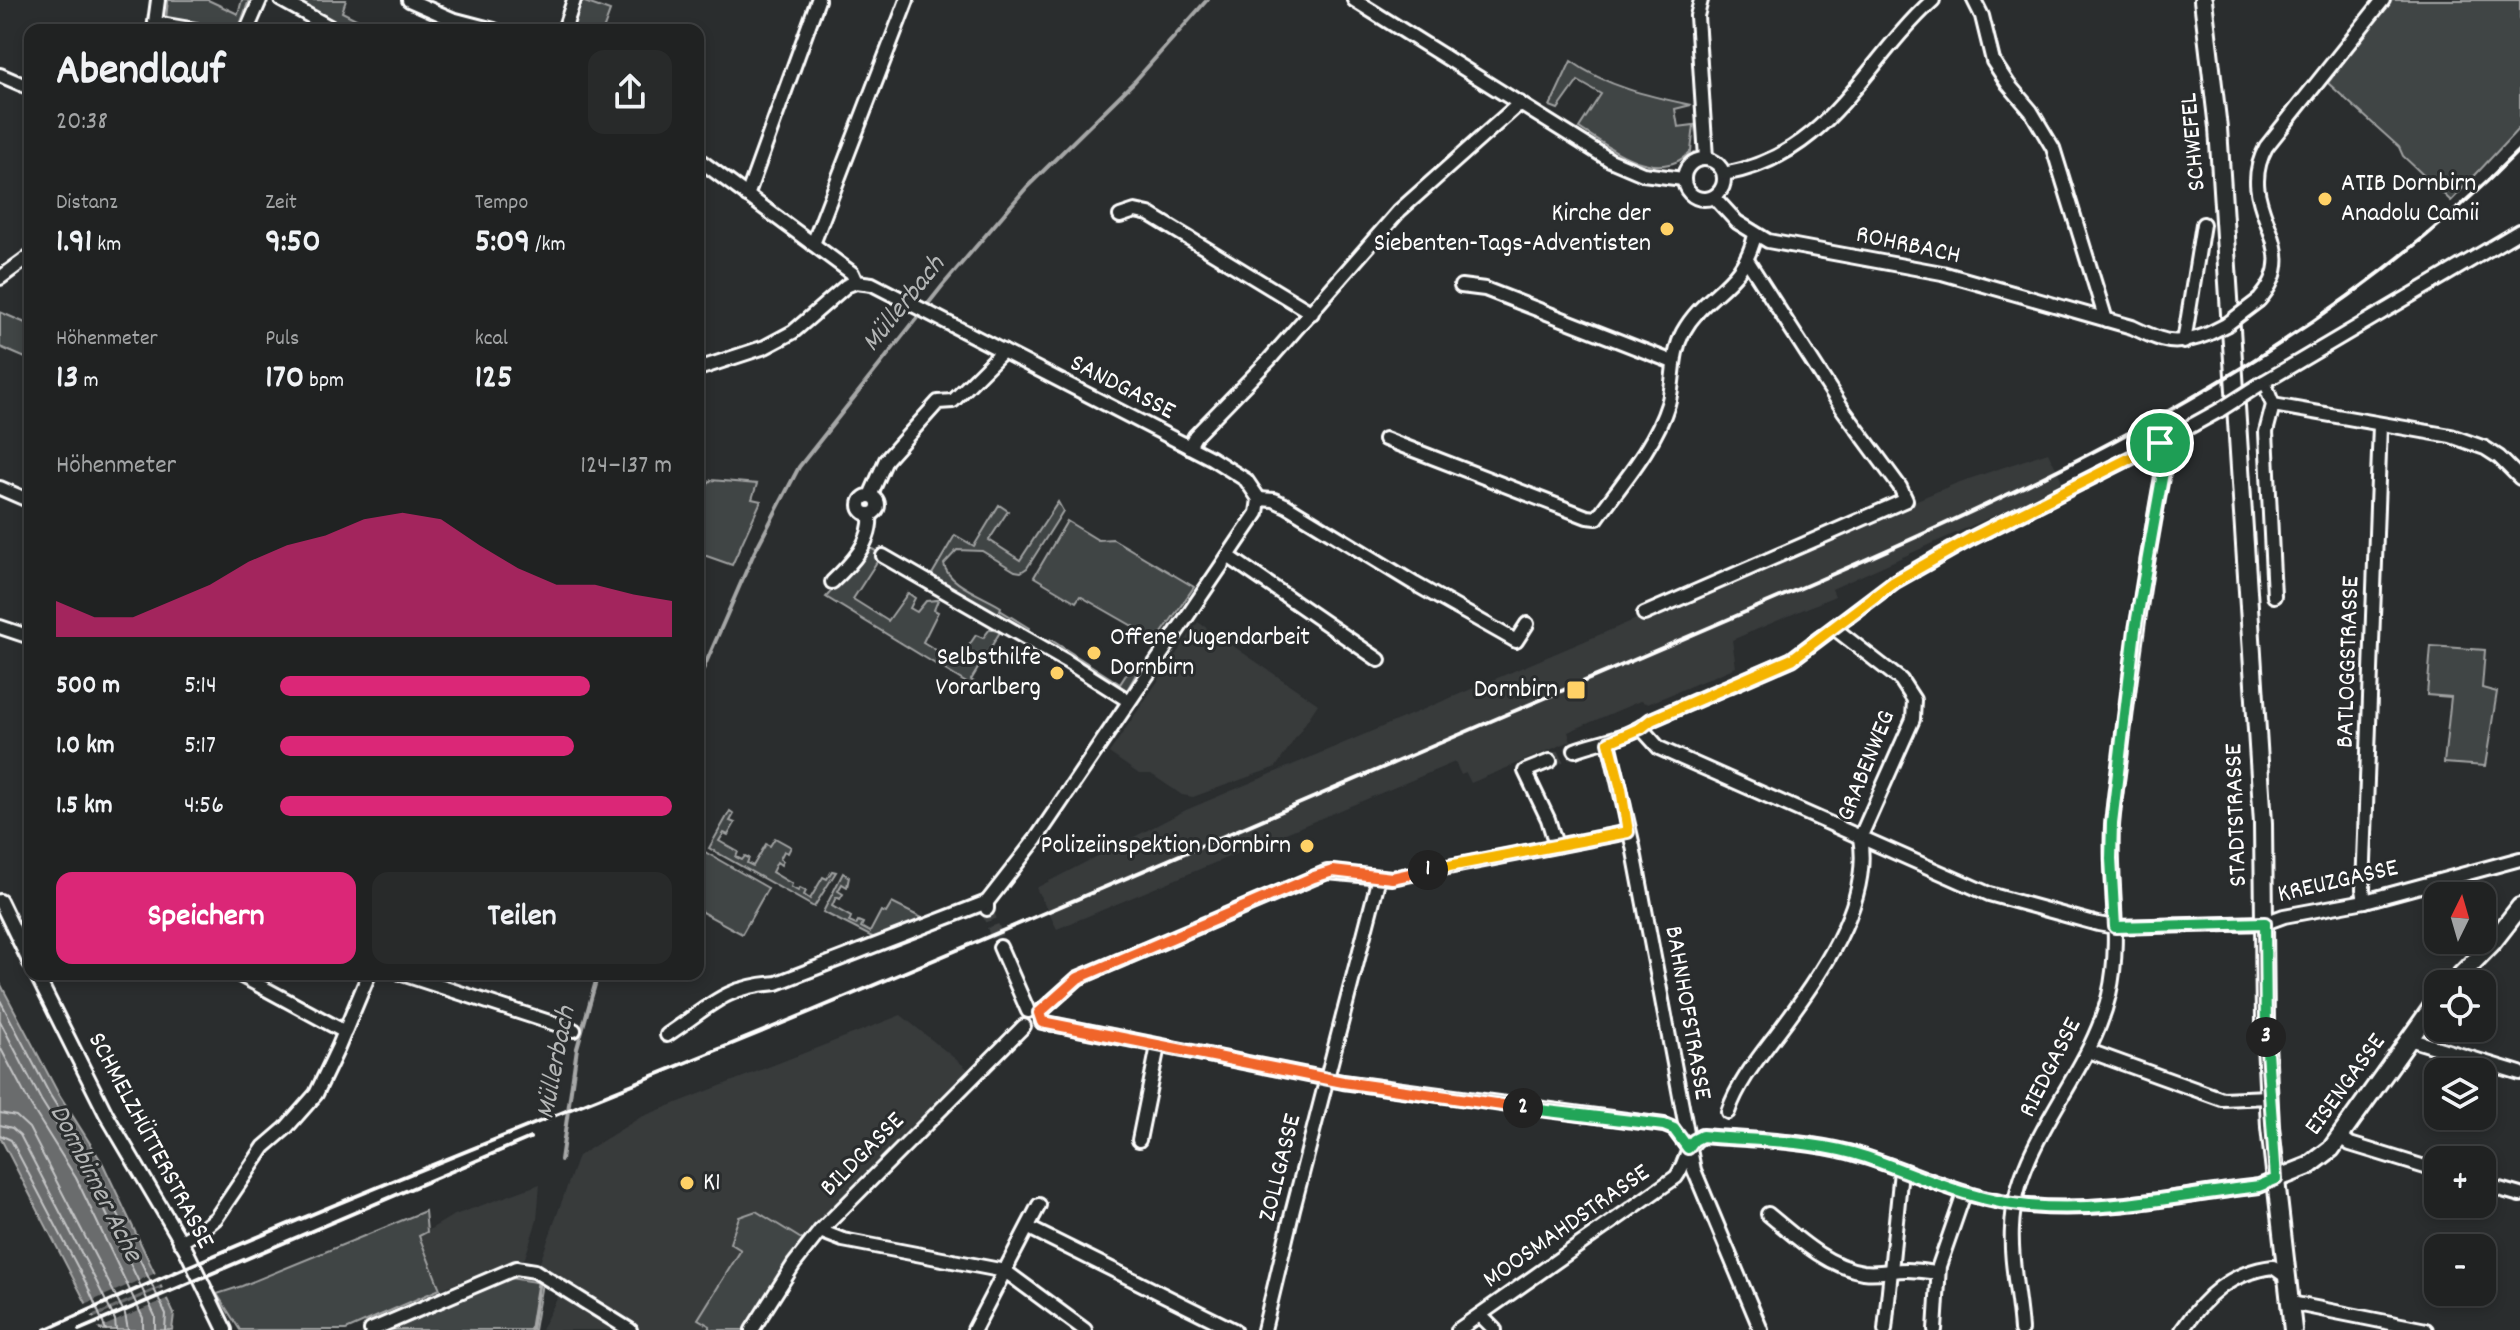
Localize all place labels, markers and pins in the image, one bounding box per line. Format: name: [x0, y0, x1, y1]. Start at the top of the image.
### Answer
place label: ATIB Dornbirn Anadolu Camii: [2341, 166, 2479, 233]
marker: ATIB Dornbirn Anadolu Camii: [2316, 190, 2334, 208]
place label: Kirche der Siebenten-Tags-Adventisten: [1374, 196, 1651, 263]
marker: Kirche der Siebenten-Tags-Adventisten: [1658, 220, 1676, 238]
pin: [2126, 409, 2194, 477]
place label: Offene Jugendarbeit Dornbirn: [1110, 620, 1310, 687]
place label: Selbsthilfe Vorarlberg: [936, 640, 1041, 707]
marker: Offene Jugendarbeit Dornbirn: [1085, 644, 1103, 662]
marker: Selbsthilfe Vorarlberg: [1048, 664, 1066, 682]
place label: Dornbirn: [1474, 672, 1558, 709]
marker: Dornbirn: [1565, 679, 1587, 701]
place label: Polizeiinspektion Dornbirn: [1041, 828, 1291, 865]
marker: Polizeiinspektion Dornbirn: [1298, 837, 1316, 855]
pin: 1: [1408, 850, 1448, 890]
pin: 3: [2246, 1017, 2286, 1057]
pin: 2: [1503, 1088, 1543, 1128]
place label: K1: [703, 1165, 721, 1202]
marker: K1: [678, 1174, 696, 1192]

